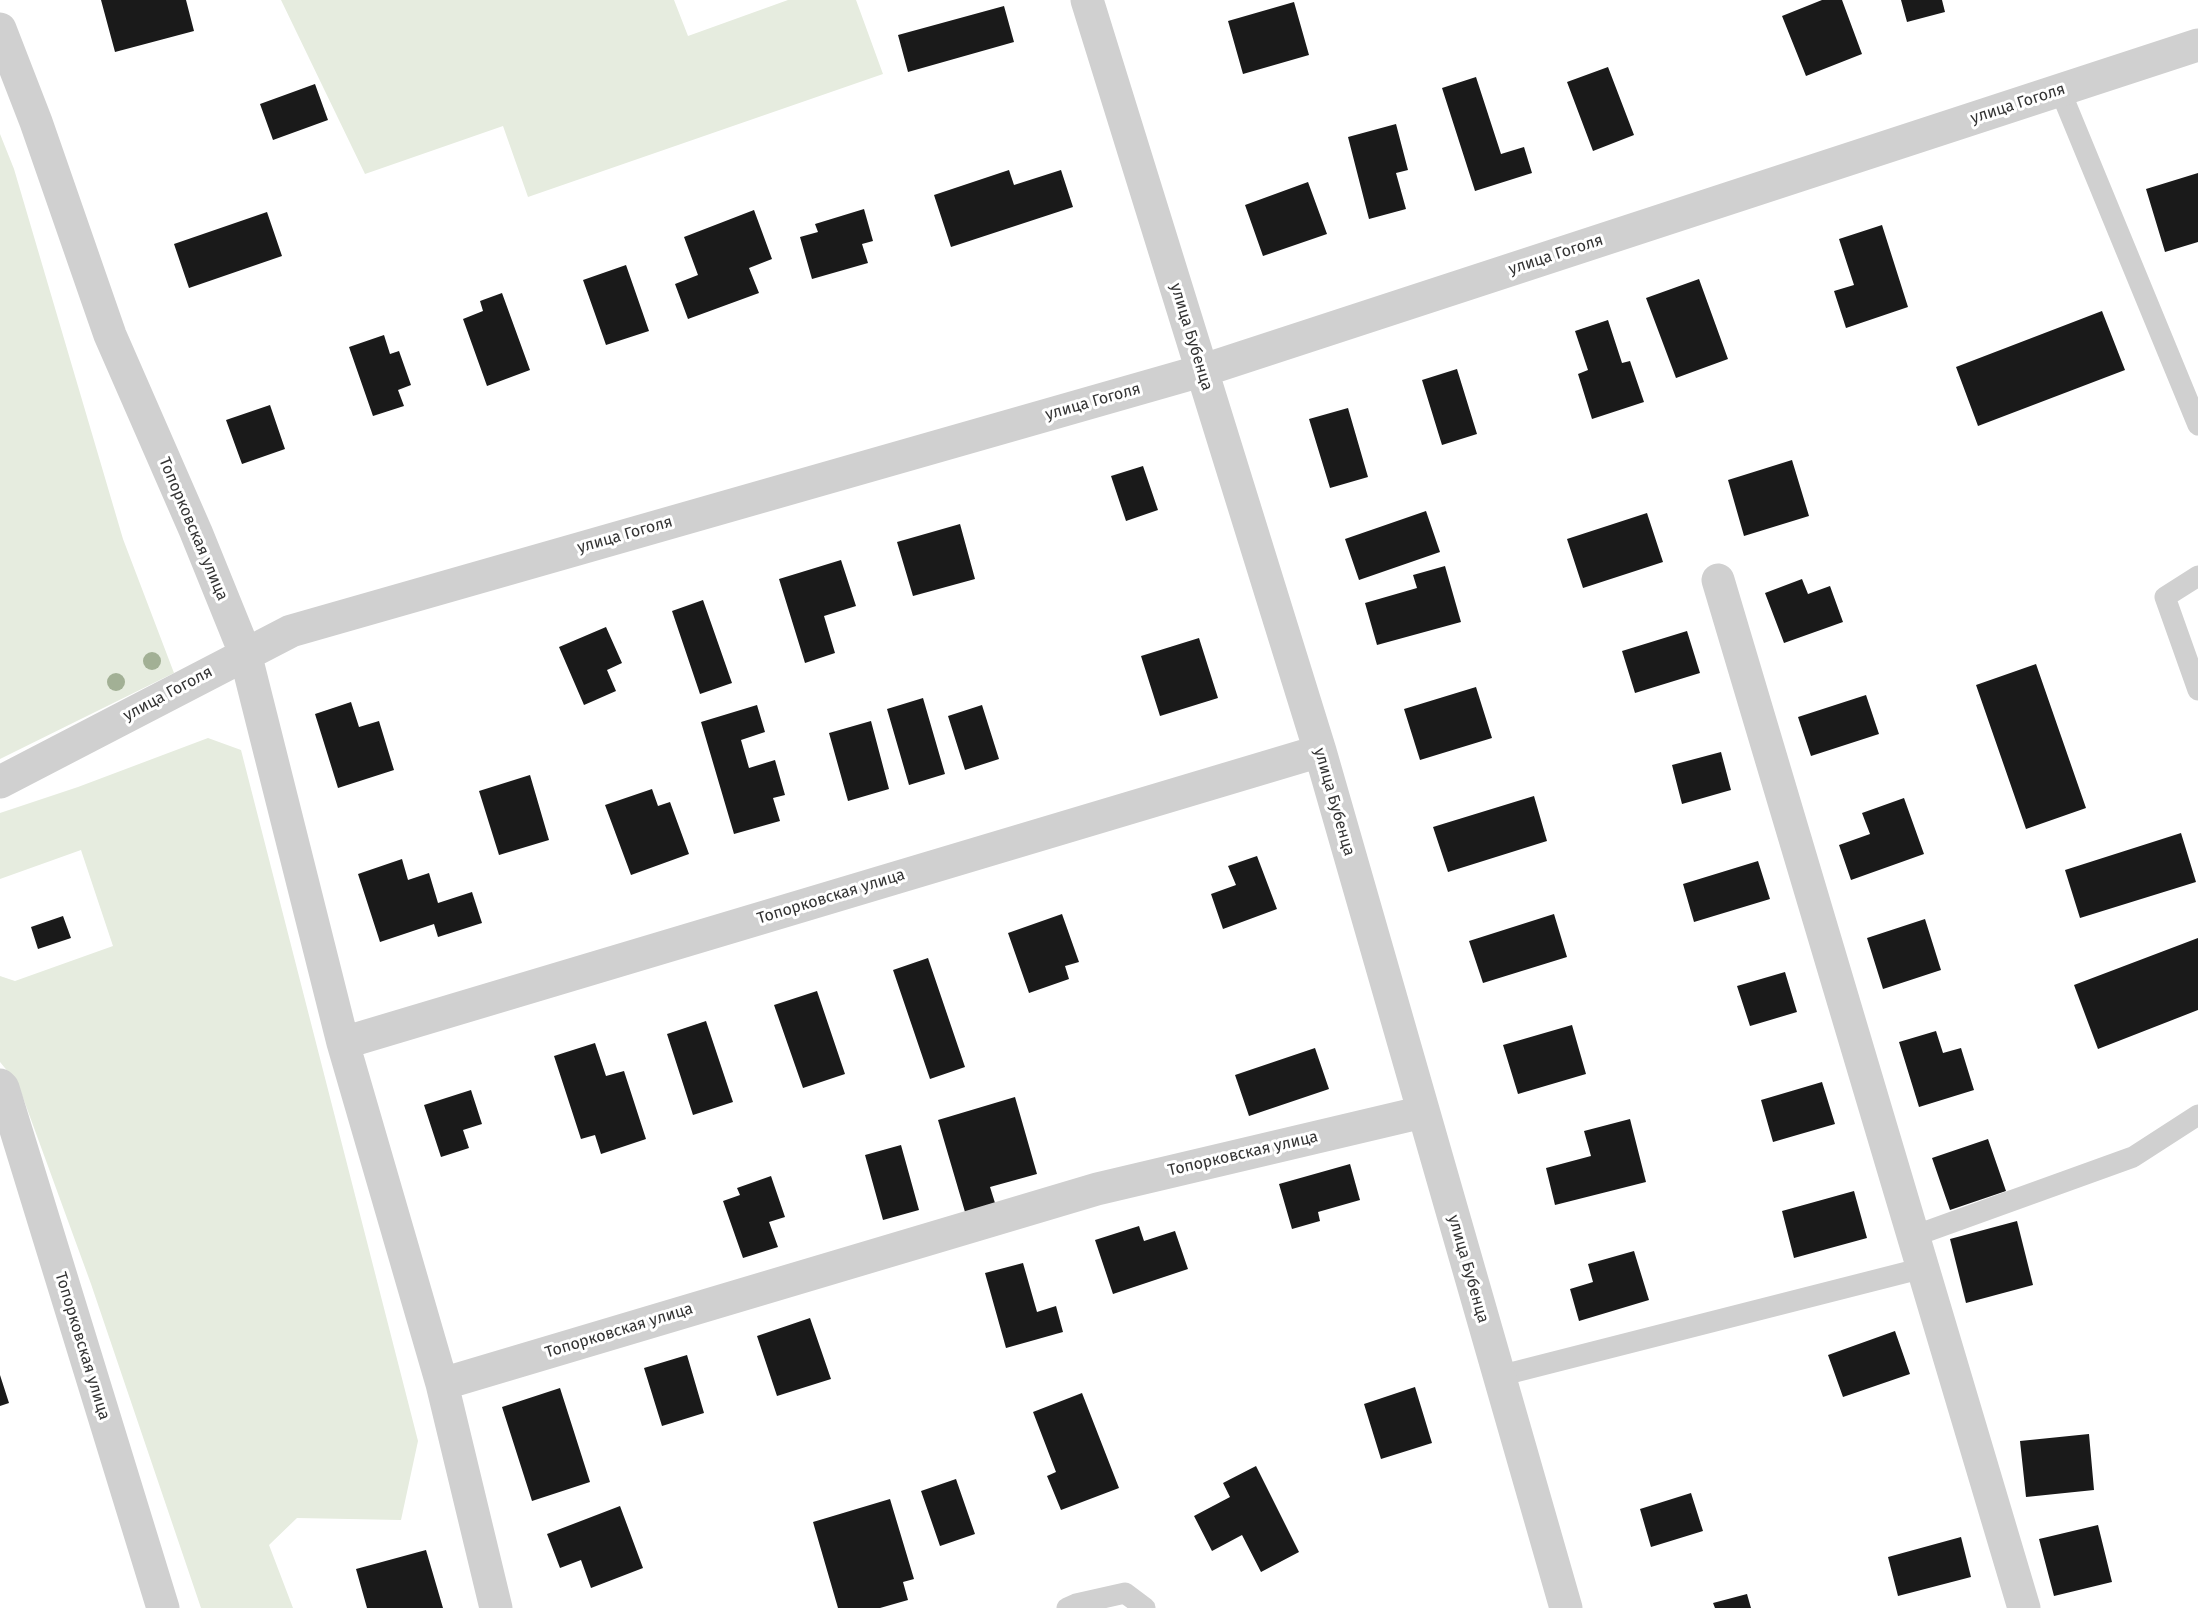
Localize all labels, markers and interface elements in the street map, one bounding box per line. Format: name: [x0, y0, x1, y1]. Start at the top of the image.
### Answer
street label: улица Гоголя: [1968, 80, 2068, 128]
street label: улица Гоголя: [1506, 231, 1606, 279]
street label: улица Бубенца: [1166, 281, 1216, 393]
street label: улица Гоголя: [1043, 379, 1143, 425]
street label: Топорковская улица: [154, 455, 232, 603]
street label: улица Гоголя: [575, 512, 675, 558]
street label: улица Гоголя: [120, 662, 216, 726]
street label: улица Бубенца: [1309, 746, 1359, 858]
street label: Топорковская улица: [755, 865, 907, 929]
street label: Топорковская улица: [1166, 1127, 1320, 1181]
street label: улица Бубенца: [1443, 1213, 1493, 1325]
street label: Топорковская улица: [50, 1270, 114, 1422]
street label: Топорковская улица: [543, 1299, 695, 1363]

